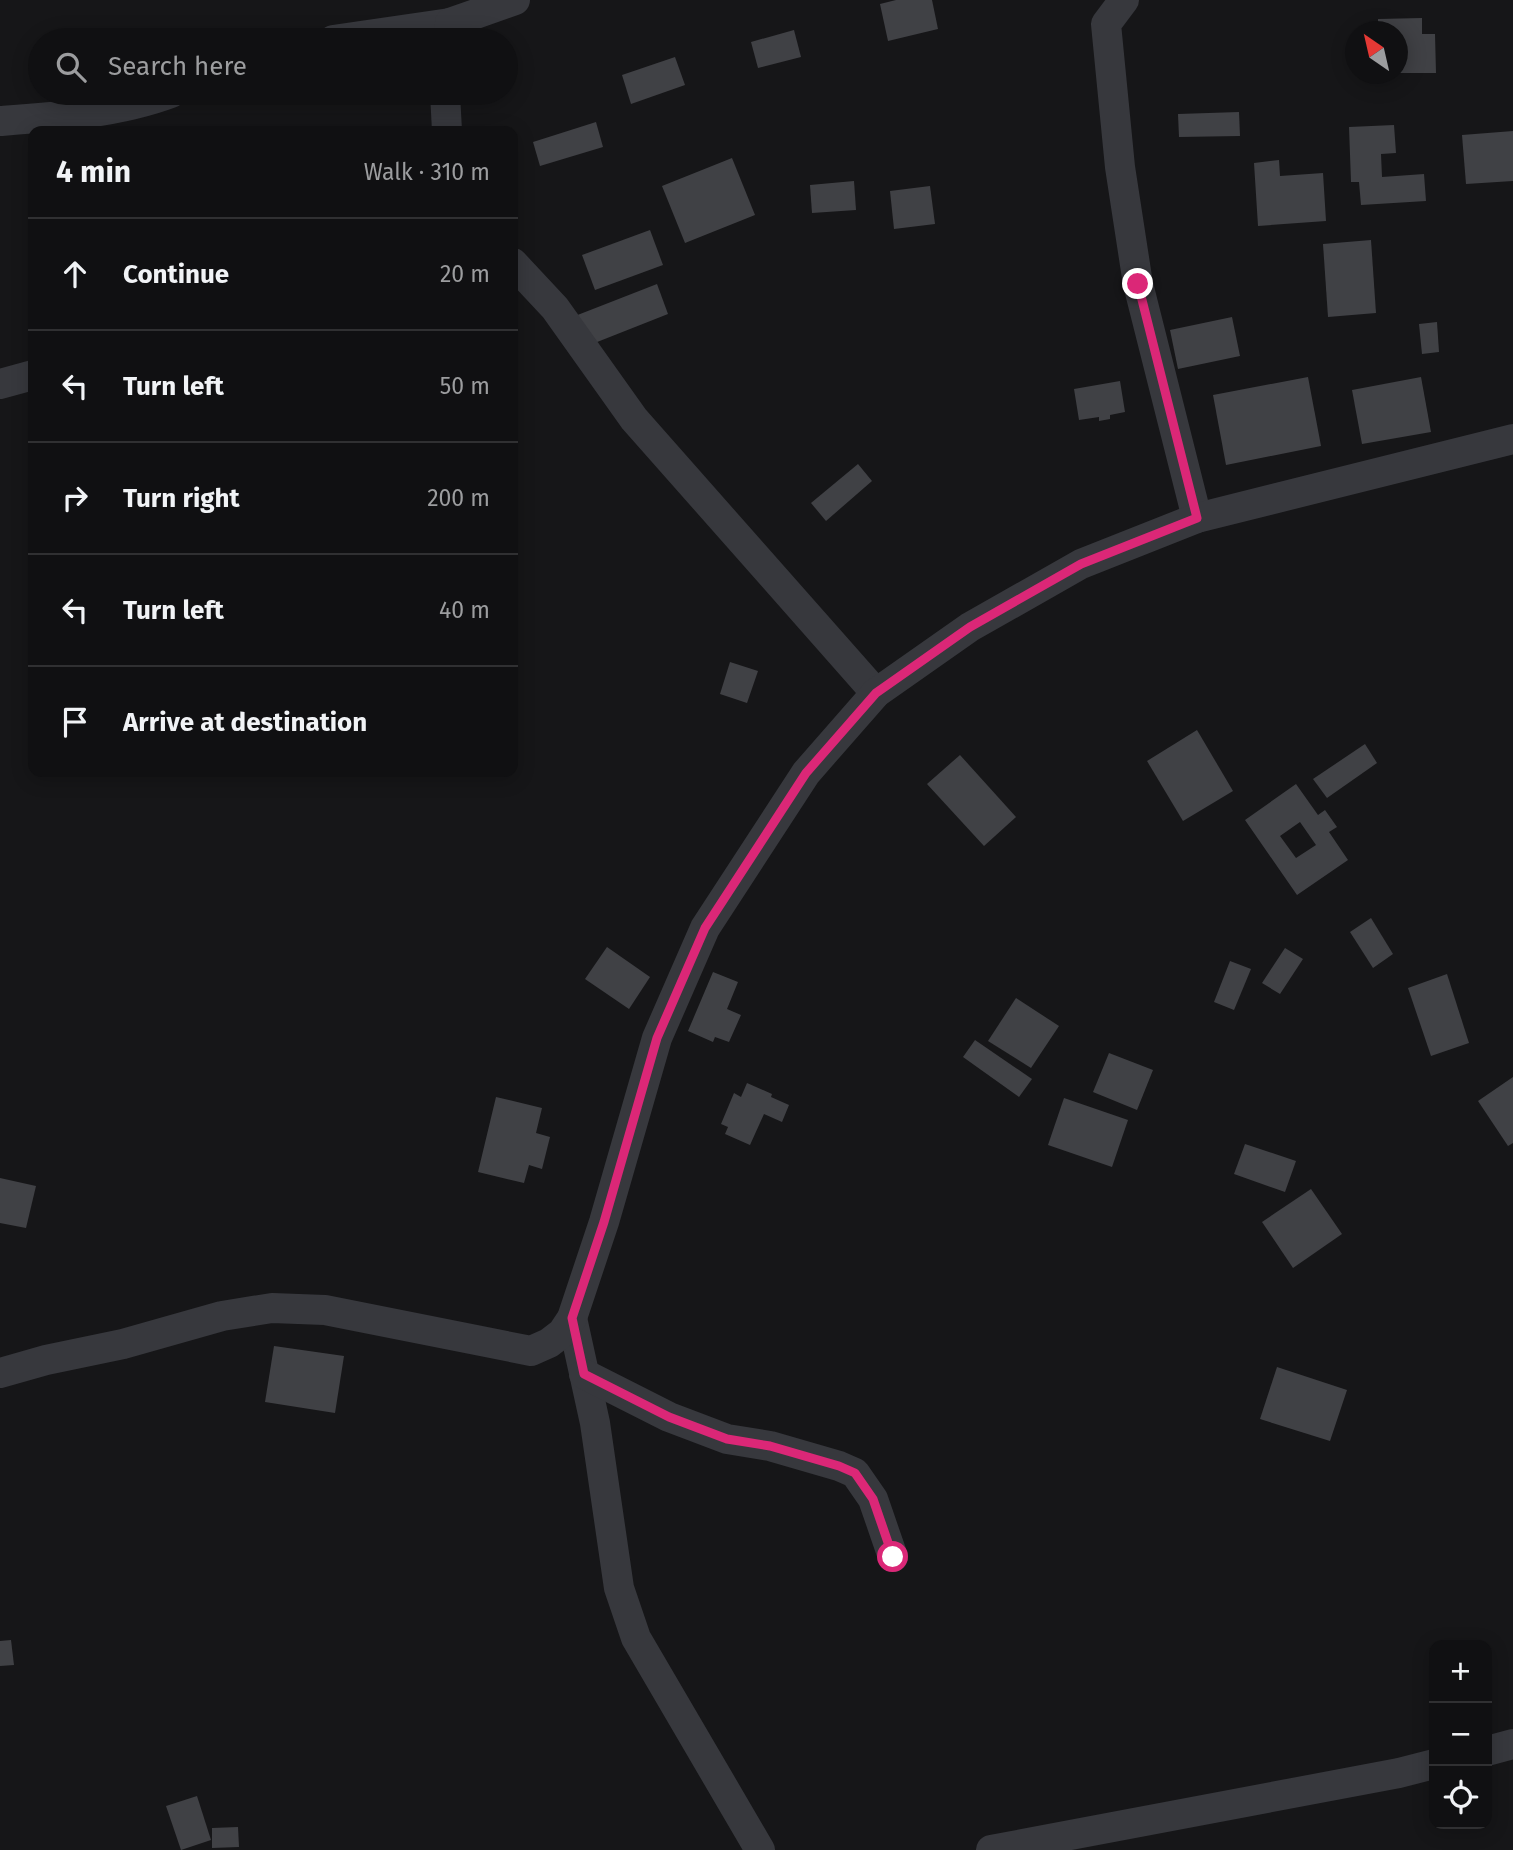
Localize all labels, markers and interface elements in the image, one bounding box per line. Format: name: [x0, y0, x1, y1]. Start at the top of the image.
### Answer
north arrow: [1345, 21, 1408, 84]
search box: [28, 28, 518, 105]
icon: search: [52, 48, 90, 86]
text: Search here: [108, 51, 247, 82]
text: 4 min: [56, 154, 131, 190]
text: Walk · 310 m: [364, 158, 490, 186]
icon: ahead: [56, 255, 94, 293]
text: Continue: [123, 259, 229, 290]
text: 20 m: [440, 260, 490, 288]
route end: [1122, 268, 1153, 299]
icon: left: [56, 367, 94, 405]
text: Turn left: [123, 371, 224, 402]
text: 50 m: [440, 372, 490, 400]
icon: right: [56, 479, 94, 517]
text: Turn right: [123, 483, 240, 514]
text: 200 m: [427, 484, 490, 512]
icon: left: [56, 591, 94, 629]
text: Turn left: [123, 595, 224, 626]
text: 40 m: [439, 596, 490, 624]
icon: arrive: [56, 703, 94, 741]
text: Arrive at destination: [123, 707, 367, 738]
route start: [877, 1541, 908, 1572]
map controls: [1429, 1640, 1492, 1829]
button: +: [1429, 1640, 1492, 1703]
button: −: [1429, 1703, 1492, 1766]
button: locate: [1429, 1766, 1492, 1829]

